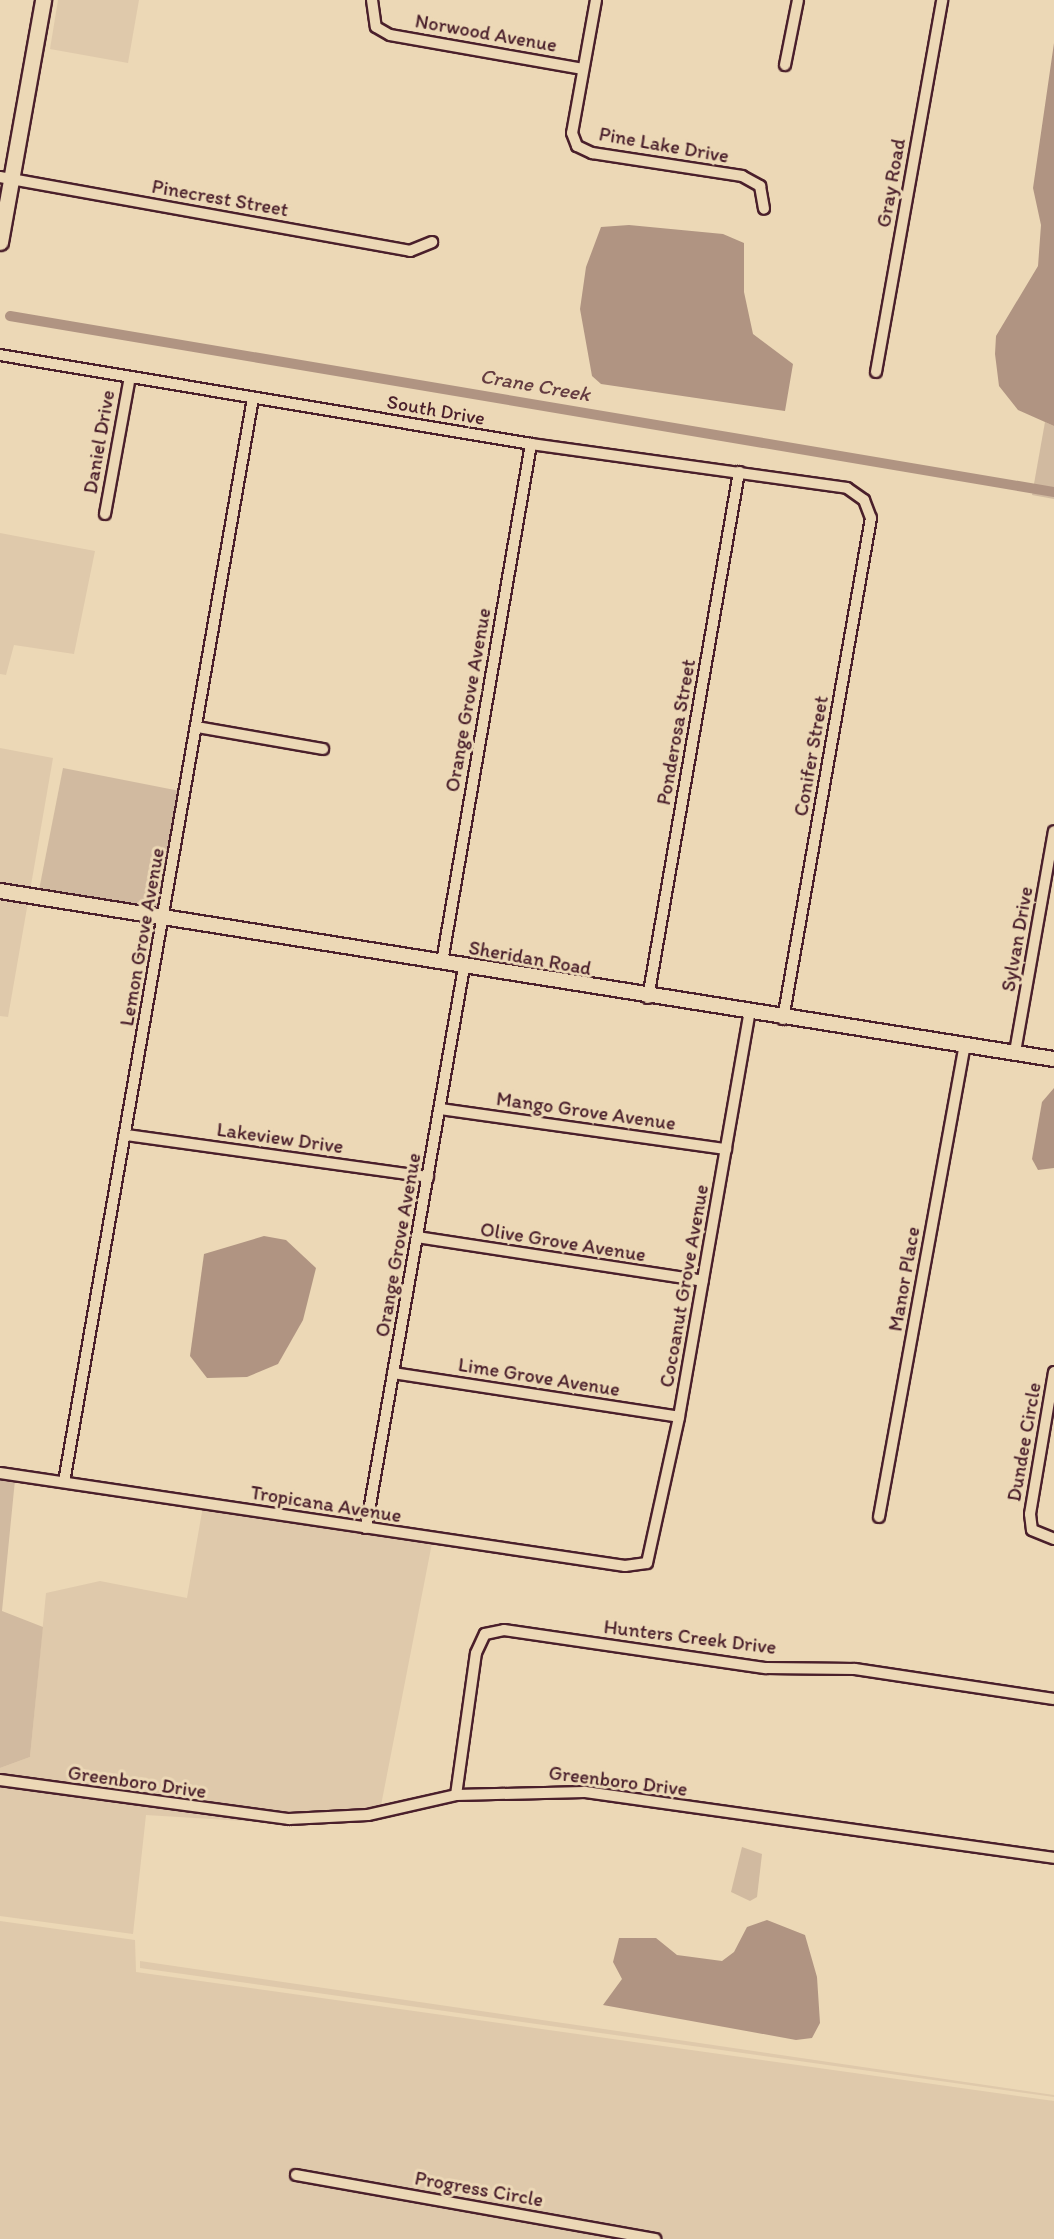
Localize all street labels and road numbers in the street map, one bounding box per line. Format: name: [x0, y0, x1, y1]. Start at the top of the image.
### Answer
street label: Norwood Avenue: [413, 9, 559, 57]
street label: Pine Lake Drive: [597, 122, 731, 168]
street label: Gray Road: [871, 137, 911, 229]
street label: Pinecrest Street: [150, 174, 290, 222]
street label: Daniel Drive: [78, 388, 120, 496]
street label: South Drive: [385, 390, 487, 430]
street label: Orange Grove Avenue: [440, 607, 496, 793]
street label: Ponderosa Street: [651, 657, 701, 807]
street label: Conifer Street: [789, 694, 833, 818]
street label: Lemon Grove Avenue: [115, 847, 169, 1027]
street label: Sylvan Drive: [996, 884, 1038, 994]
street label: Sheridan Road: [467, 935, 593, 981]
street label: Mango Grove Avenue: [495, 1087, 677, 1135]
street label: Lakeview Drive: [215, 1117, 345, 1159]
street label: Orange Grove Avenue: [370, 1152, 426, 1338]
street label: Cocoanut Grove Avenue: [654, 1183, 714, 1389]
street label: Olive Grove Avenue: [479, 1217, 647, 1267]
street label: Manor Place: [883, 1225, 925, 1333]
street label: Lime Grove Avenue: [456, 1352, 622, 1402]
street label: Dundee Circle: [1002, 1381, 1046, 1503]
street label: Tropicana Avenue: [249, 1480, 403, 1528]
street label: Hunters Creek Drive: [602, 1614, 778, 1660]
street label: Greenboro Drive: [66, 1760, 208, 1804]
street label: Greenboro Drive: [547, 1761, 689, 1801]
street label: Progress Circle: [413, 2166, 545, 2212]

